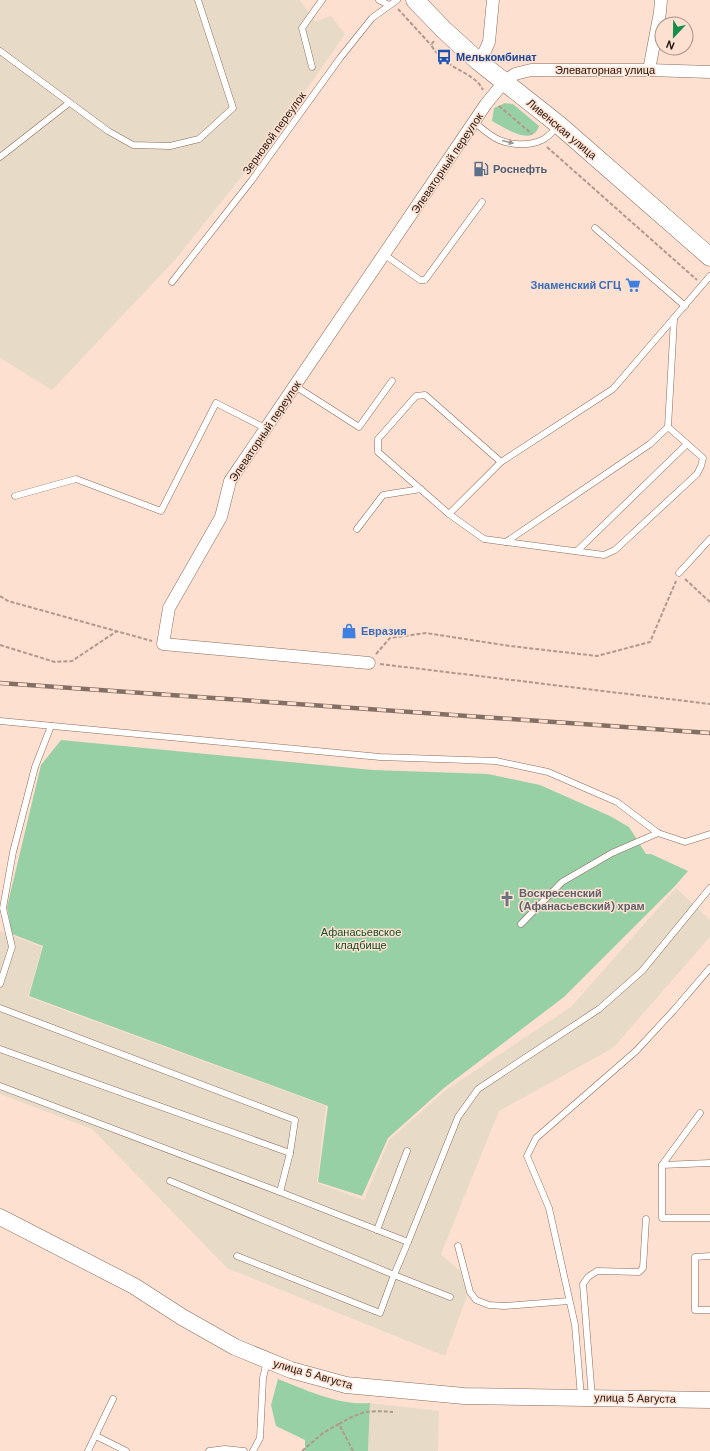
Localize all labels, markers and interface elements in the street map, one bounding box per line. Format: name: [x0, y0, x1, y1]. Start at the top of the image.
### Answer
north arrow: [654, 16, 694, 56]
text: N: [664, 37, 677, 53]
bus stop icon: Мелькомбинат: [435, 48, 453, 66]
place label: Мелькомбинат: [456, 50, 537, 64]
street label: Элеваторная улица: [555, 63, 656, 77]
street label: Зерновой переулок: [239, 89, 309, 177]
street label: Ливенская улица: [524, 96, 601, 163]
street label: Элеваторный переулок: [408, 110, 486, 216]
one-way arrow: [501, 140, 514, 146]
fuel station icon: Роснефть: [472, 160, 490, 178]
place label: Роснефть: [493, 162, 547, 176]
supermarket icon: Знаменский СГЦ: [624, 276, 642, 294]
place label: Знаменский СГЦ: [531, 278, 621, 292]
street label: Элеваторный переулок: [226, 378, 304, 484]
shop icon: Евразия: [340, 622, 358, 640]
place label: Евразия: [361, 624, 407, 638]
place label: Воскресенский (Афанасьевский) храм: [519, 886, 645, 913]
church icon: Воскресенский (Афанасьевский) храм: [498, 890, 516, 908]
park label: Афанасьевское кладбище: [321, 925, 401, 952]
street label: улица 5 Августа: [272, 1356, 355, 1392]
street label: улица 5 Августа: [594, 1390, 677, 1406]

